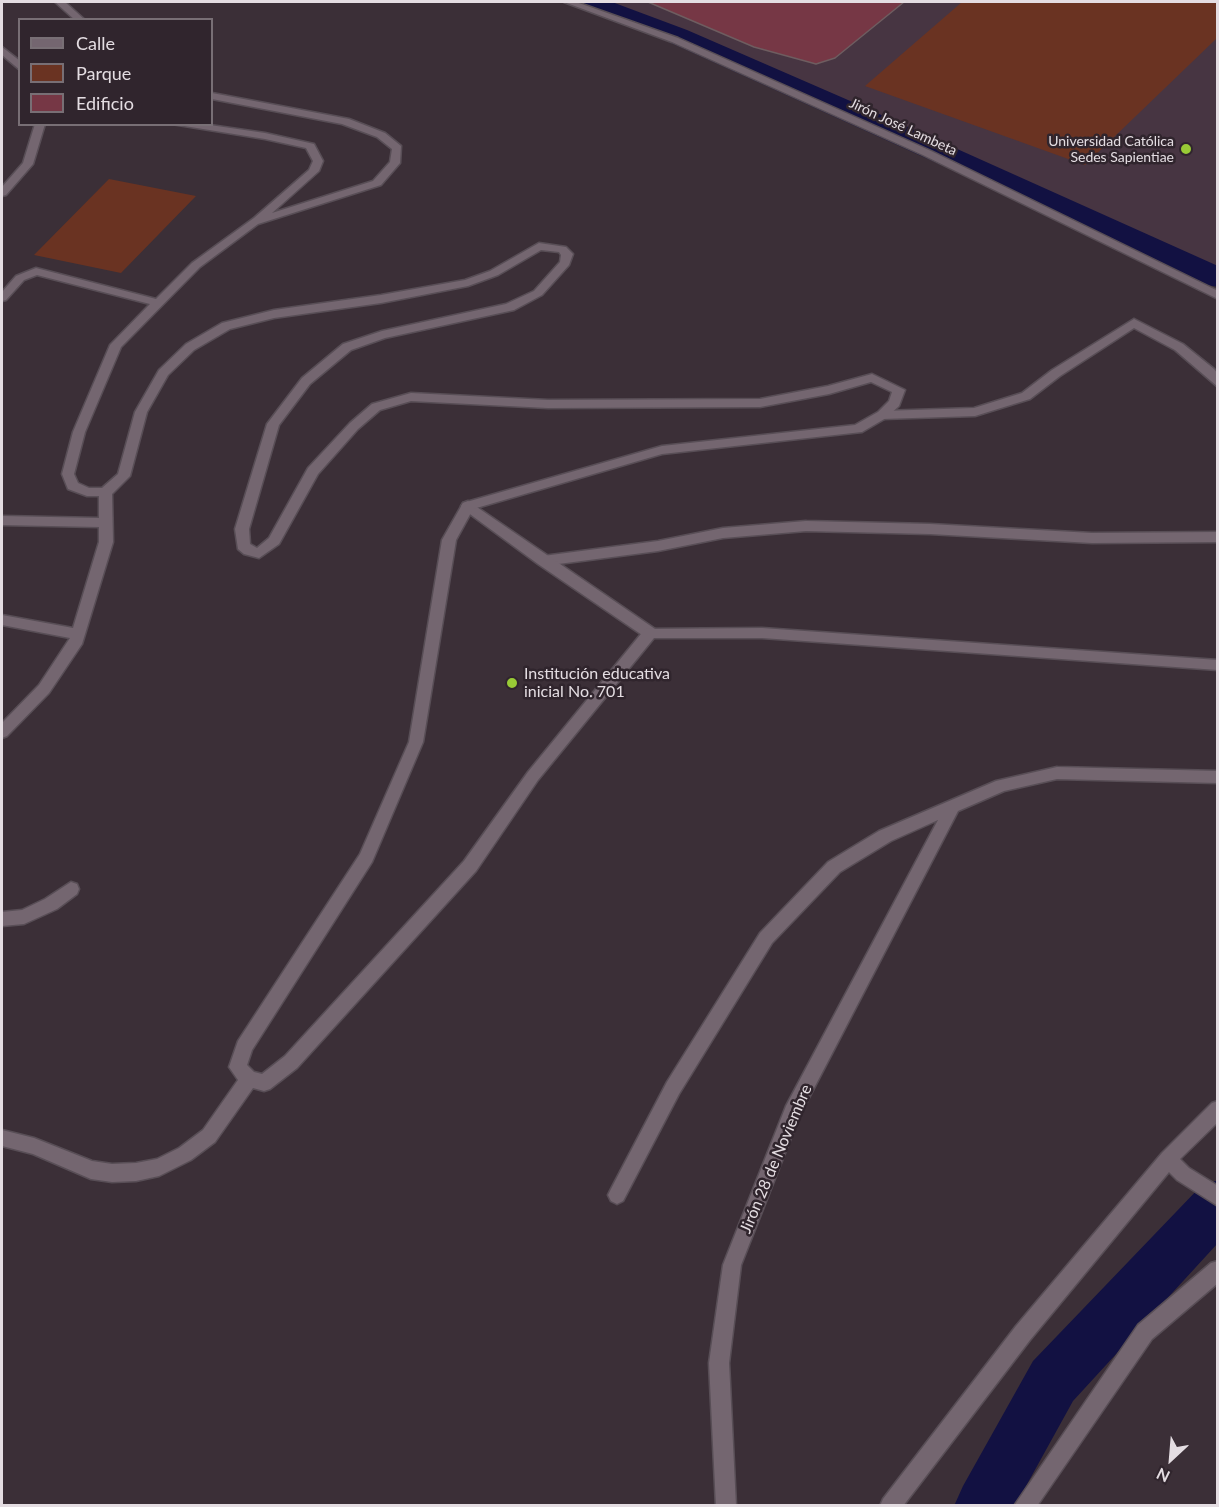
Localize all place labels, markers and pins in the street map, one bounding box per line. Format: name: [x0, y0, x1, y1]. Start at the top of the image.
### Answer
place label: Universidad Católica Sedes Sapientiae: [1048, 133, 1174, 166]
marker: Universidad Católica Sedes Sapientiae: [1179, 142, 1193, 156]
place label: Institución educativa inicial No. 701: [524, 664, 670, 702]
marker: Institución educativa inicial No. 701: [505, 676, 519, 690]

